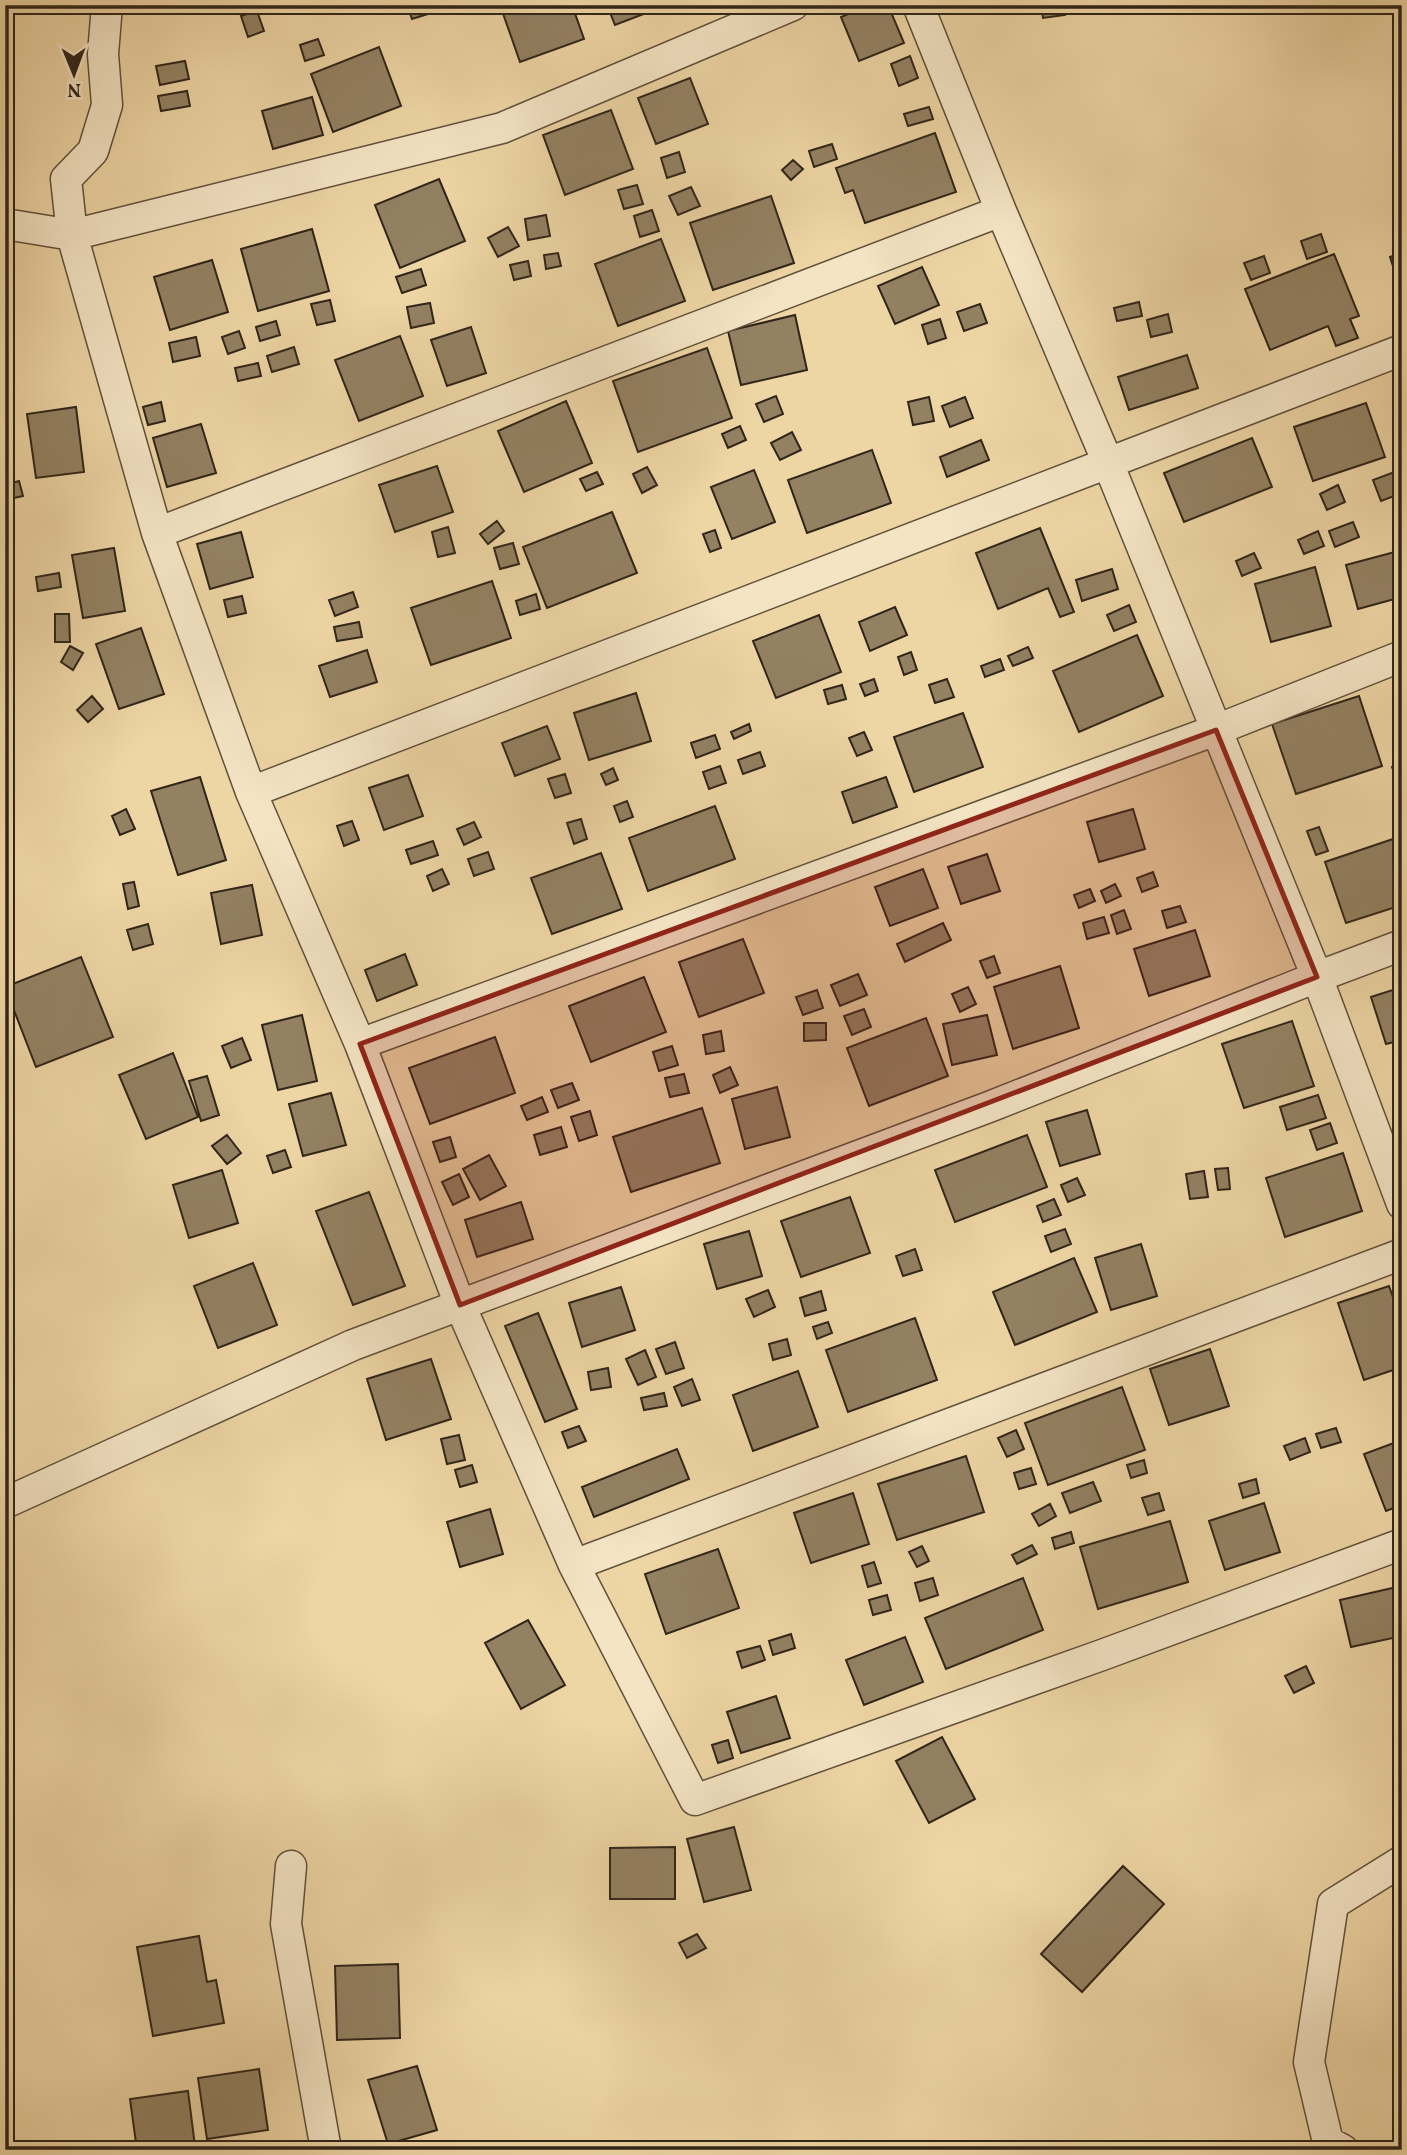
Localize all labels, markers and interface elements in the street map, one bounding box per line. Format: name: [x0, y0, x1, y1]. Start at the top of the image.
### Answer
north arrow: [38, 38, 108, 108]
text: N: [67, 76, 81, 102]

